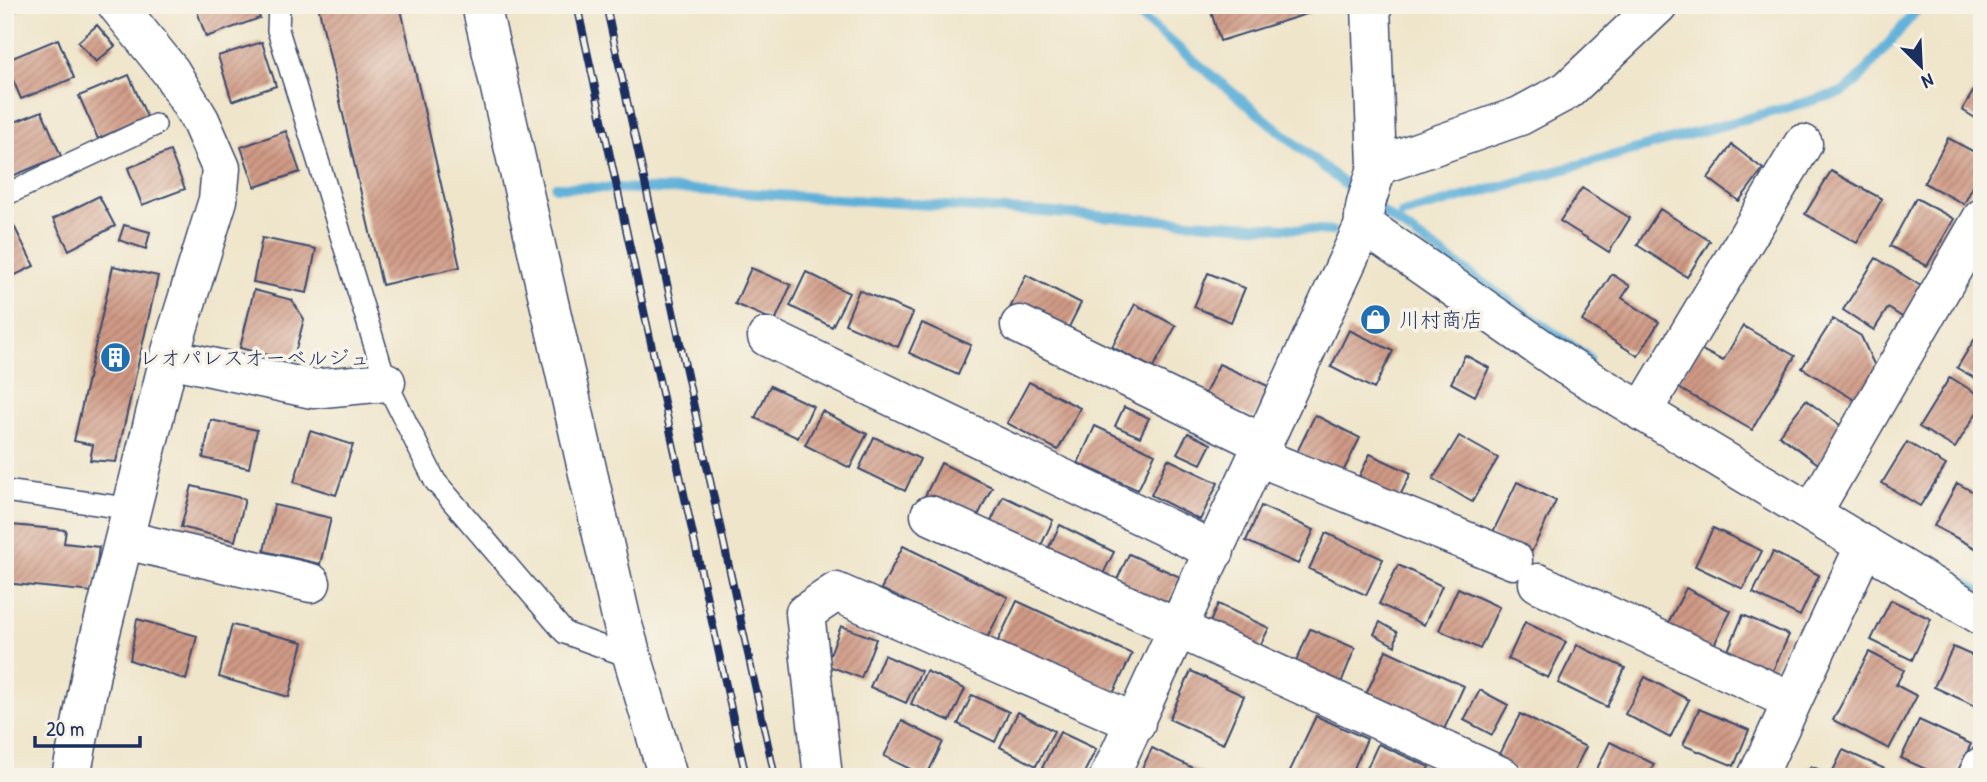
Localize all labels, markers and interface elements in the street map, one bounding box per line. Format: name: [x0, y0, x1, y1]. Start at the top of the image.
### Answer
north arrow: [1885, 32, 1955, 102]
text: N: [1918, 68, 1938, 95]
shop icon: 川村商店: [1359, 303, 1393, 337]
place label: 川村商店: [1399, 305, 1483, 334]
building icon: レオパレスオーベルジュ: [99, 341, 133, 375]
place label: レオパレスオーベルジュ: [139, 343, 370, 372]
scale bar: [35, 705, 140, 749]
text: 20 m: [46, 714, 84, 743]

